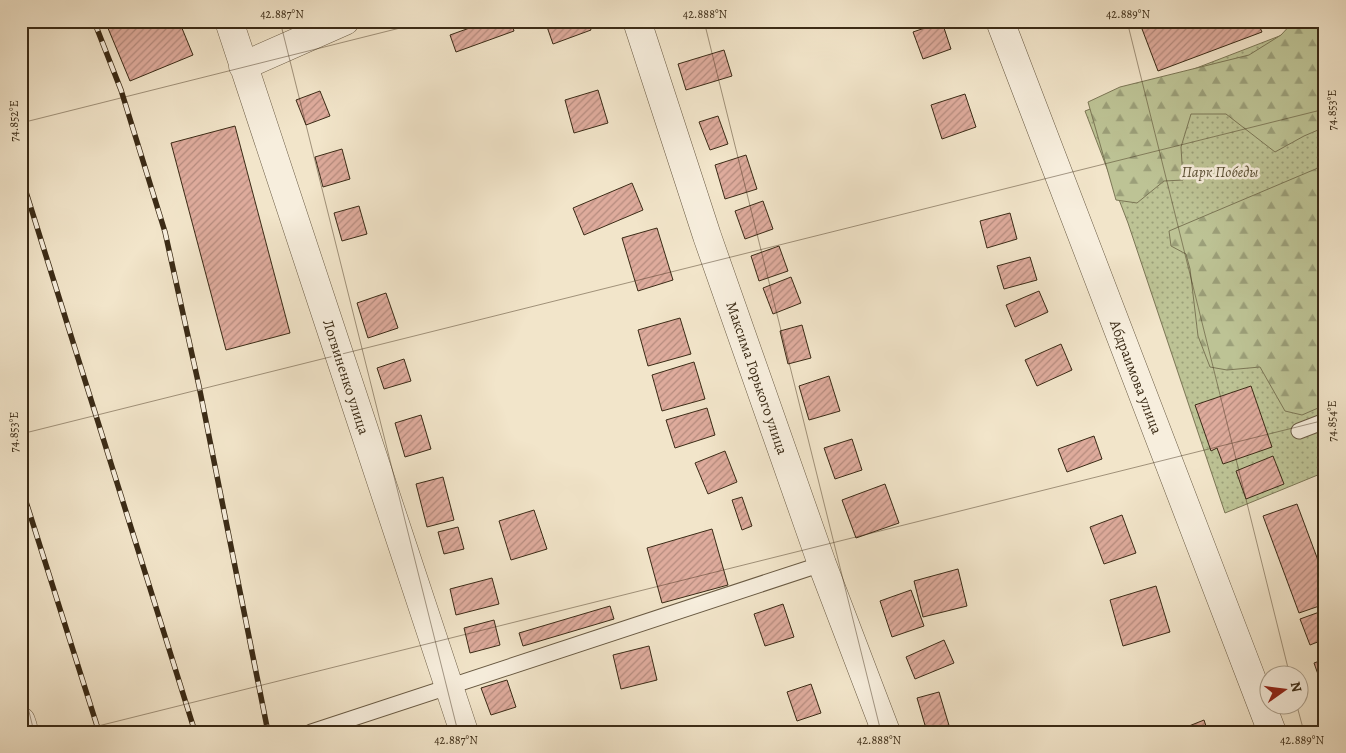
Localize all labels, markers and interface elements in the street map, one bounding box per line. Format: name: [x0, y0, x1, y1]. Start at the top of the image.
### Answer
text: 42.887°N: [260, 6, 304, 22]
text: 42.888°N: [683, 6, 728, 22]
text: 42.889°N: [1106, 6, 1150, 22]
text: 74.853°E: [1324, 90, 1340, 130]
text: 74.852°E: [6, 100, 22, 142]
park label: Парк Победы: [1182, 162, 1258, 182]
street label: Максима Горького улица: [721, 299, 793, 457]
street label: Абдраимова улица: [1105, 316, 1167, 437]
street label: Логвиненко улица: [318, 317, 374, 437]
text: 74.854°E: [1324, 400, 1340, 442]
text: 74.853°E: [6, 412, 22, 452]
north arrow: [1258, 666, 1308, 716]
text: N: [1286, 680, 1307, 694]
text: 42.887°N: [434, 732, 478, 748]
text: 42.888°N: [857, 732, 902, 748]
text: 42.889°N: [1280, 732, 1324, 748]

